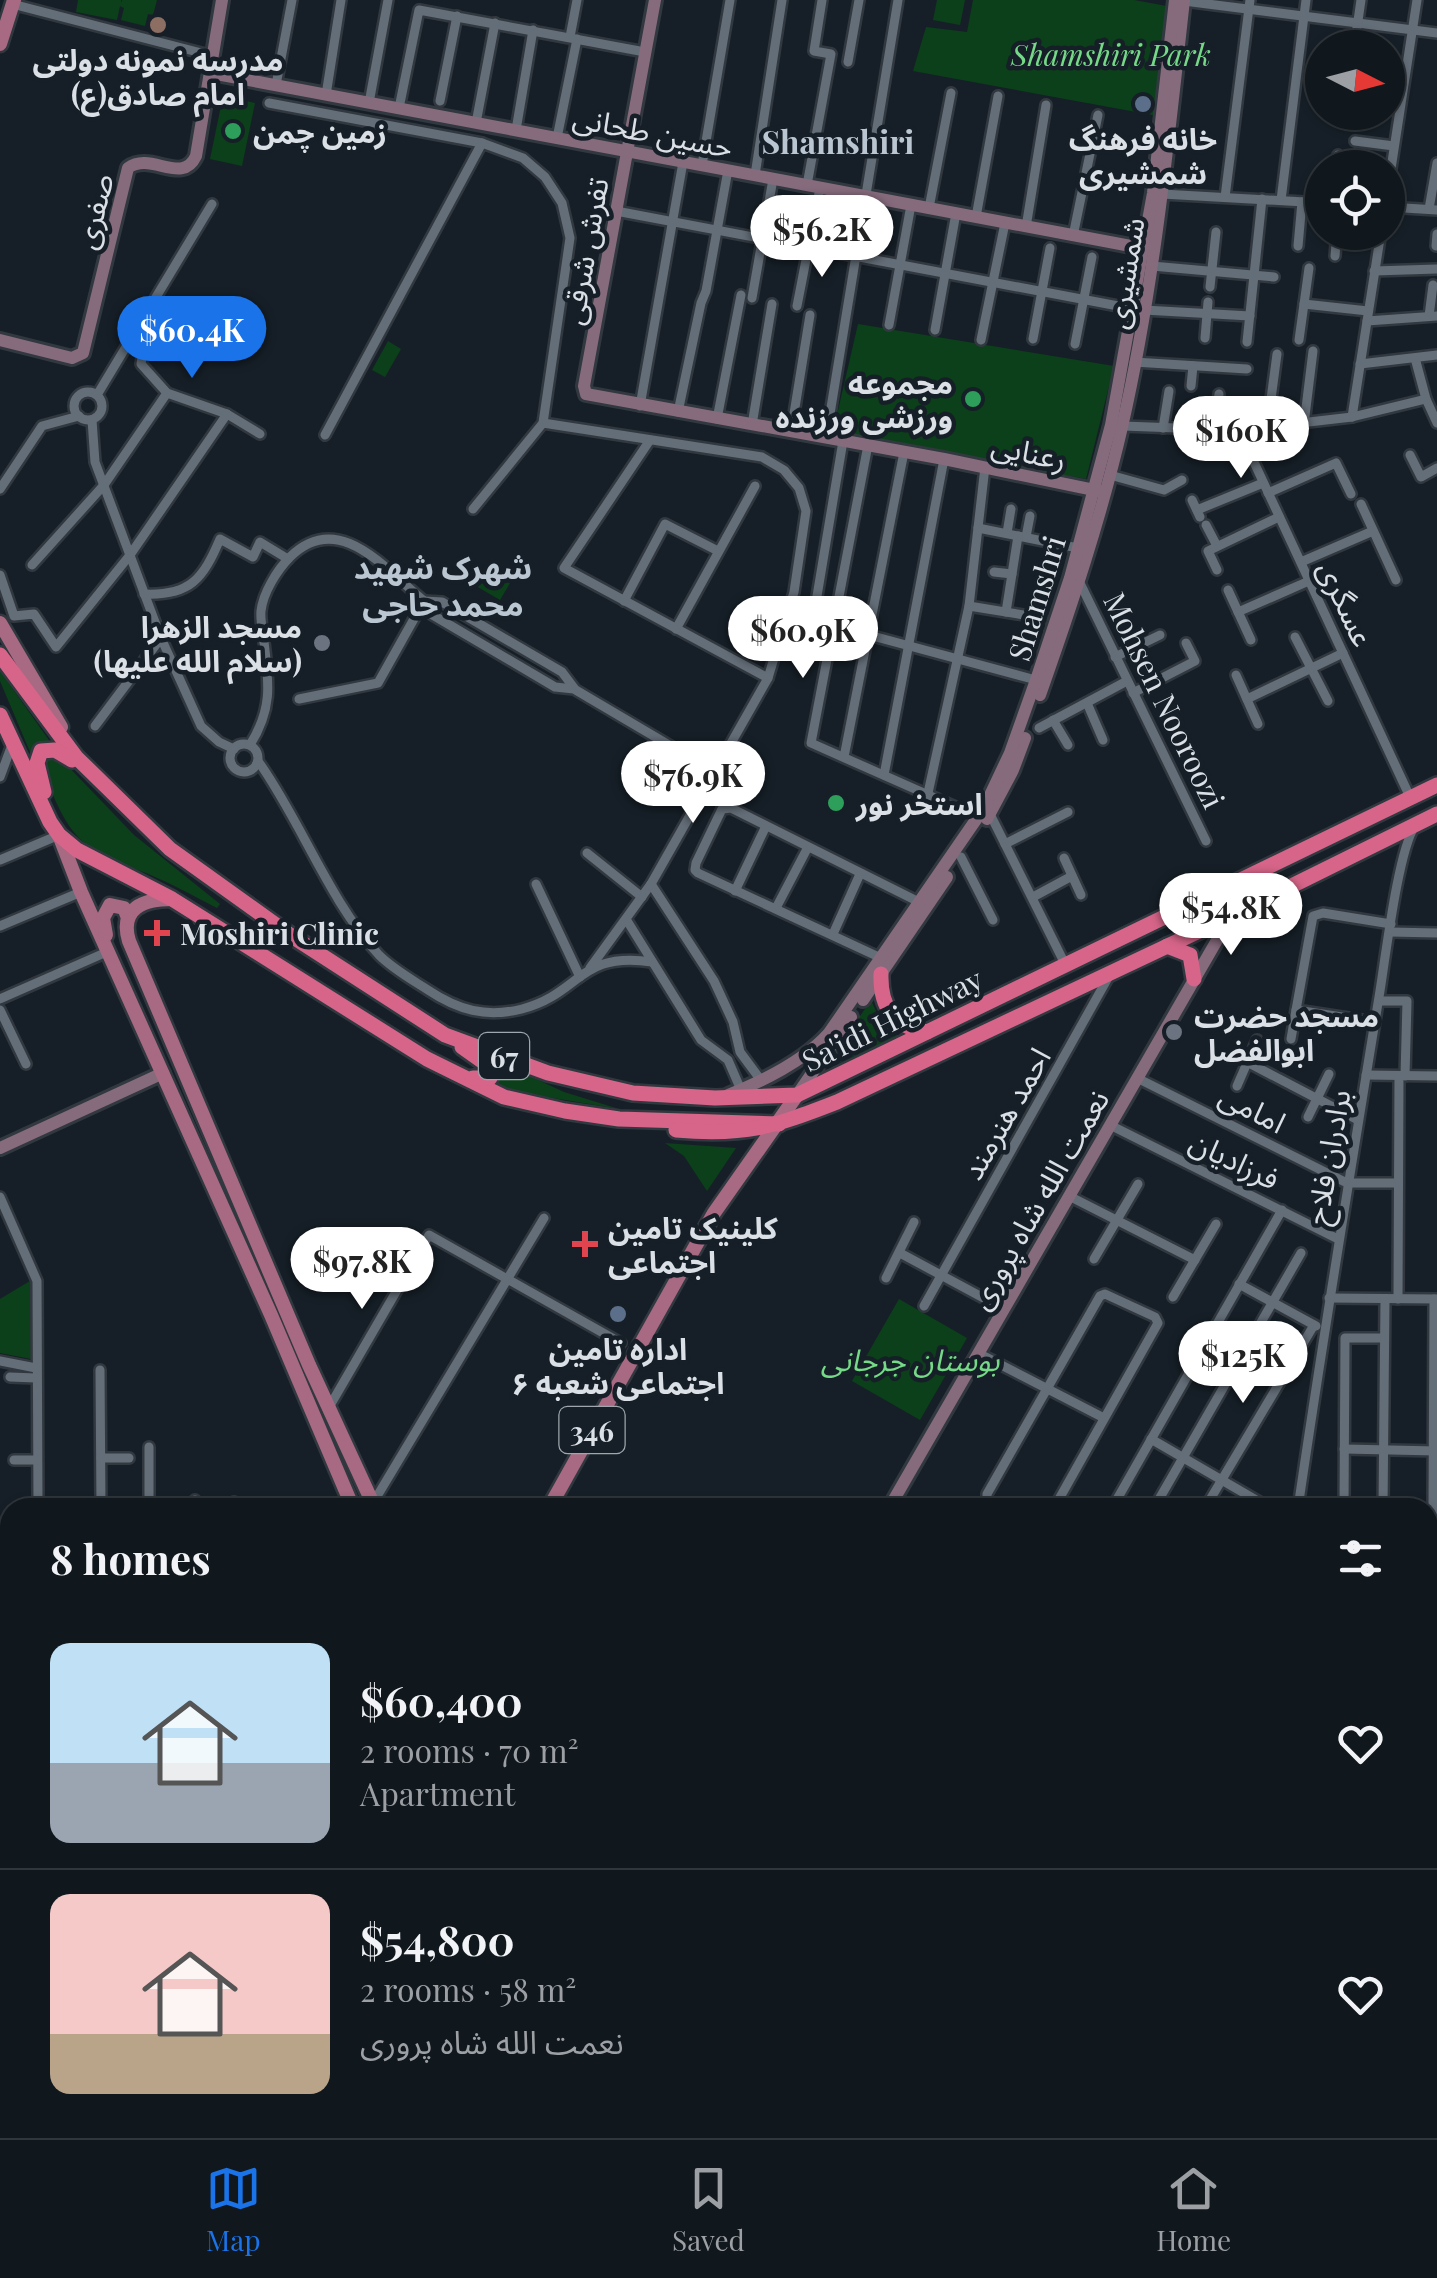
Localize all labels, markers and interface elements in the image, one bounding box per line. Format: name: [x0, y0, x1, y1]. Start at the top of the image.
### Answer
marker: مدرسه نمونه دولتی امام صادق(ع): [147, 14, 169, 36]
north arrow: [1305, 30, 1405, 130]
map controls: [1305, 30, 1405, 250]
park label: Shamshiri Park: [1010, 34, 1211, 74]
place label: مدرسه نمونه دولتی امام صادق(ع): [33, 39, 283, 118]
marker: خانه فرهنگ شمشیری: [1132, 93, 1154, 115]
street label: حسین طحانی: [570, 96, 736, 166]
place label: زمین چمن: [253, 111, 387, 153]
place label: خانه فرهنگ شمشیری: [1069, 118, 1217, 192]
district label: Shamshiri: [762, 119, 914, 162]
marker: زمین چمن: [222, 120, 244, 142]
button: locate: [1305, 150, 1405, 250]
street label: صفری: [64, 169, 122, 253]
street label: تفرش شرقی: [551, 174, 617, 328]
pin: $56.2K: [741, 195, 903, 280]
text: $56.2K: [772, 206, 872, 249]
street label: شمشیری: [1095, 214, 1153, 332]
pin: $60.4K: [111, 296, 273, 381]
text: $60.4K: [139, 307, 245, 350]
place label: مجموعه ورزشی ورزنده: [776, 362, 953, 436]
marker: مجموعه ورزشی ورزنده: [962, 388, 984, 410]
pin: $160K: [1171, 396, 1311, 481]
text: $160K: [1195, 407, 1287, 450]
street label: رعنایی: [988, 424, 1070, 478]
street label: Shamshri: [998, 530, 1074, 665]
district label: شهرک شهید محمد حاجی: [354, 544, 532, 624]
street label: عسگری: [1310, 554, 1384, 652]
street label: Mohsen Nooroozi: [1095, 585, 1235, 815]
pin: $60.9K: [722, 596, 884, 681]
place label: مسجد الزهرا (سلام الله علیها): [93, 606, 302, 685]
text: $60.9K: [750, 607, 856, 650]
marker: مسجد الزهرا (سلام الله علیها): [311, 632, 333, 654]
pin: $76.9K: [612, 741, 774, 826]
text: $76.9K: [643, 752, 743, 795]
place label: استخر نور: [854, 783, 983, 823]
marker: استخر نور: [825, 792, 847, 814]
pin: $54.8K: [1150, 873, 1312, 958]
text: $54.8K: [1181, 884, 1281, 927]
place label: Moshiri Clinic: [180, 913, 379, 953]
marker: Moshiri Clinic: [144, 920, 170, 946]
street label: Sa'idi Highway: [795, 958, 989, 1080]
place label: مسجد حضرت ابوالفضل: [1194, 995, 1379, 1069]
marker: مسجد حضرت ابوالفضل: [1163, 1021, 1185, 1043]
road number: 67: [479, 1033, 529, 1079]
street label: احمد هنرمند: [951, 1040, 1059, 1186]
street label: امامی: [1213, 1074, 1293, 1142]
street label: نعمت الله شاه پروری: [959, 1082, 1118, 1317]
street label: برادران فلاح: [1295, 1086, 1362, 1228]
street label: فرزادیان: [1183, 1120, 1287, 1198]
place label: کلینیک تامین اجتماعی: [608, 1207, 778, 1281]
pin: $97.8K: [281, 1227, 443, 1312]
marker: کلینیک تامین اجتماعی: [572, 1231, 598, 1257]
text: $97.8K: [313, 1238, 411, 1281]
marker: اداره تامین اجتماعی شعبه ۶: [607, 1303, 629, 1325]
pin: $125K: [1173, 1321, 1313, 1406]
place label: اداره تامین اجتماعی شعبه ۶: [512, 1328, 724, 1402]
text: $125K: [1201, 1332, 1285, 1375]
park label: بوستان جرجانی: [821, 1339, 1000, 1379]
road number: 346: [560, 1407, 624, 1453]
text: 8 homes: [50, 1530, 211, 1586]
icon: filters: [1333, 1531, 1388, 1586]
text: $60,400: [360, 1672, 523, 1728]
icon: home: [130, 1683, 250, 1803]
icon: heart: [1333, 1716, 1388, 1771]
text: 2 rooms · 70 m²: [360, 1728, 578, 1771]
text: Apartment: [360, 1771, 515, 1814]
text: $54,800: [360, 1911, 515, 1967]
icon: home: [130, 1934, 250, 2054]
text: 2 rooms · 58 m²: [360, 1967, 576, 2010]
icon: heart: [1333, 1967, 1388, 2022]
text: نعمت الله شاه پروری: [360, 2019, 624, 2062]
tab: Map: [206, 2161, 261, 2258]
tab: Saved: [672, 2161, 745, 2258]
tab: Home: [1156, 2161, 1231, 2258]

